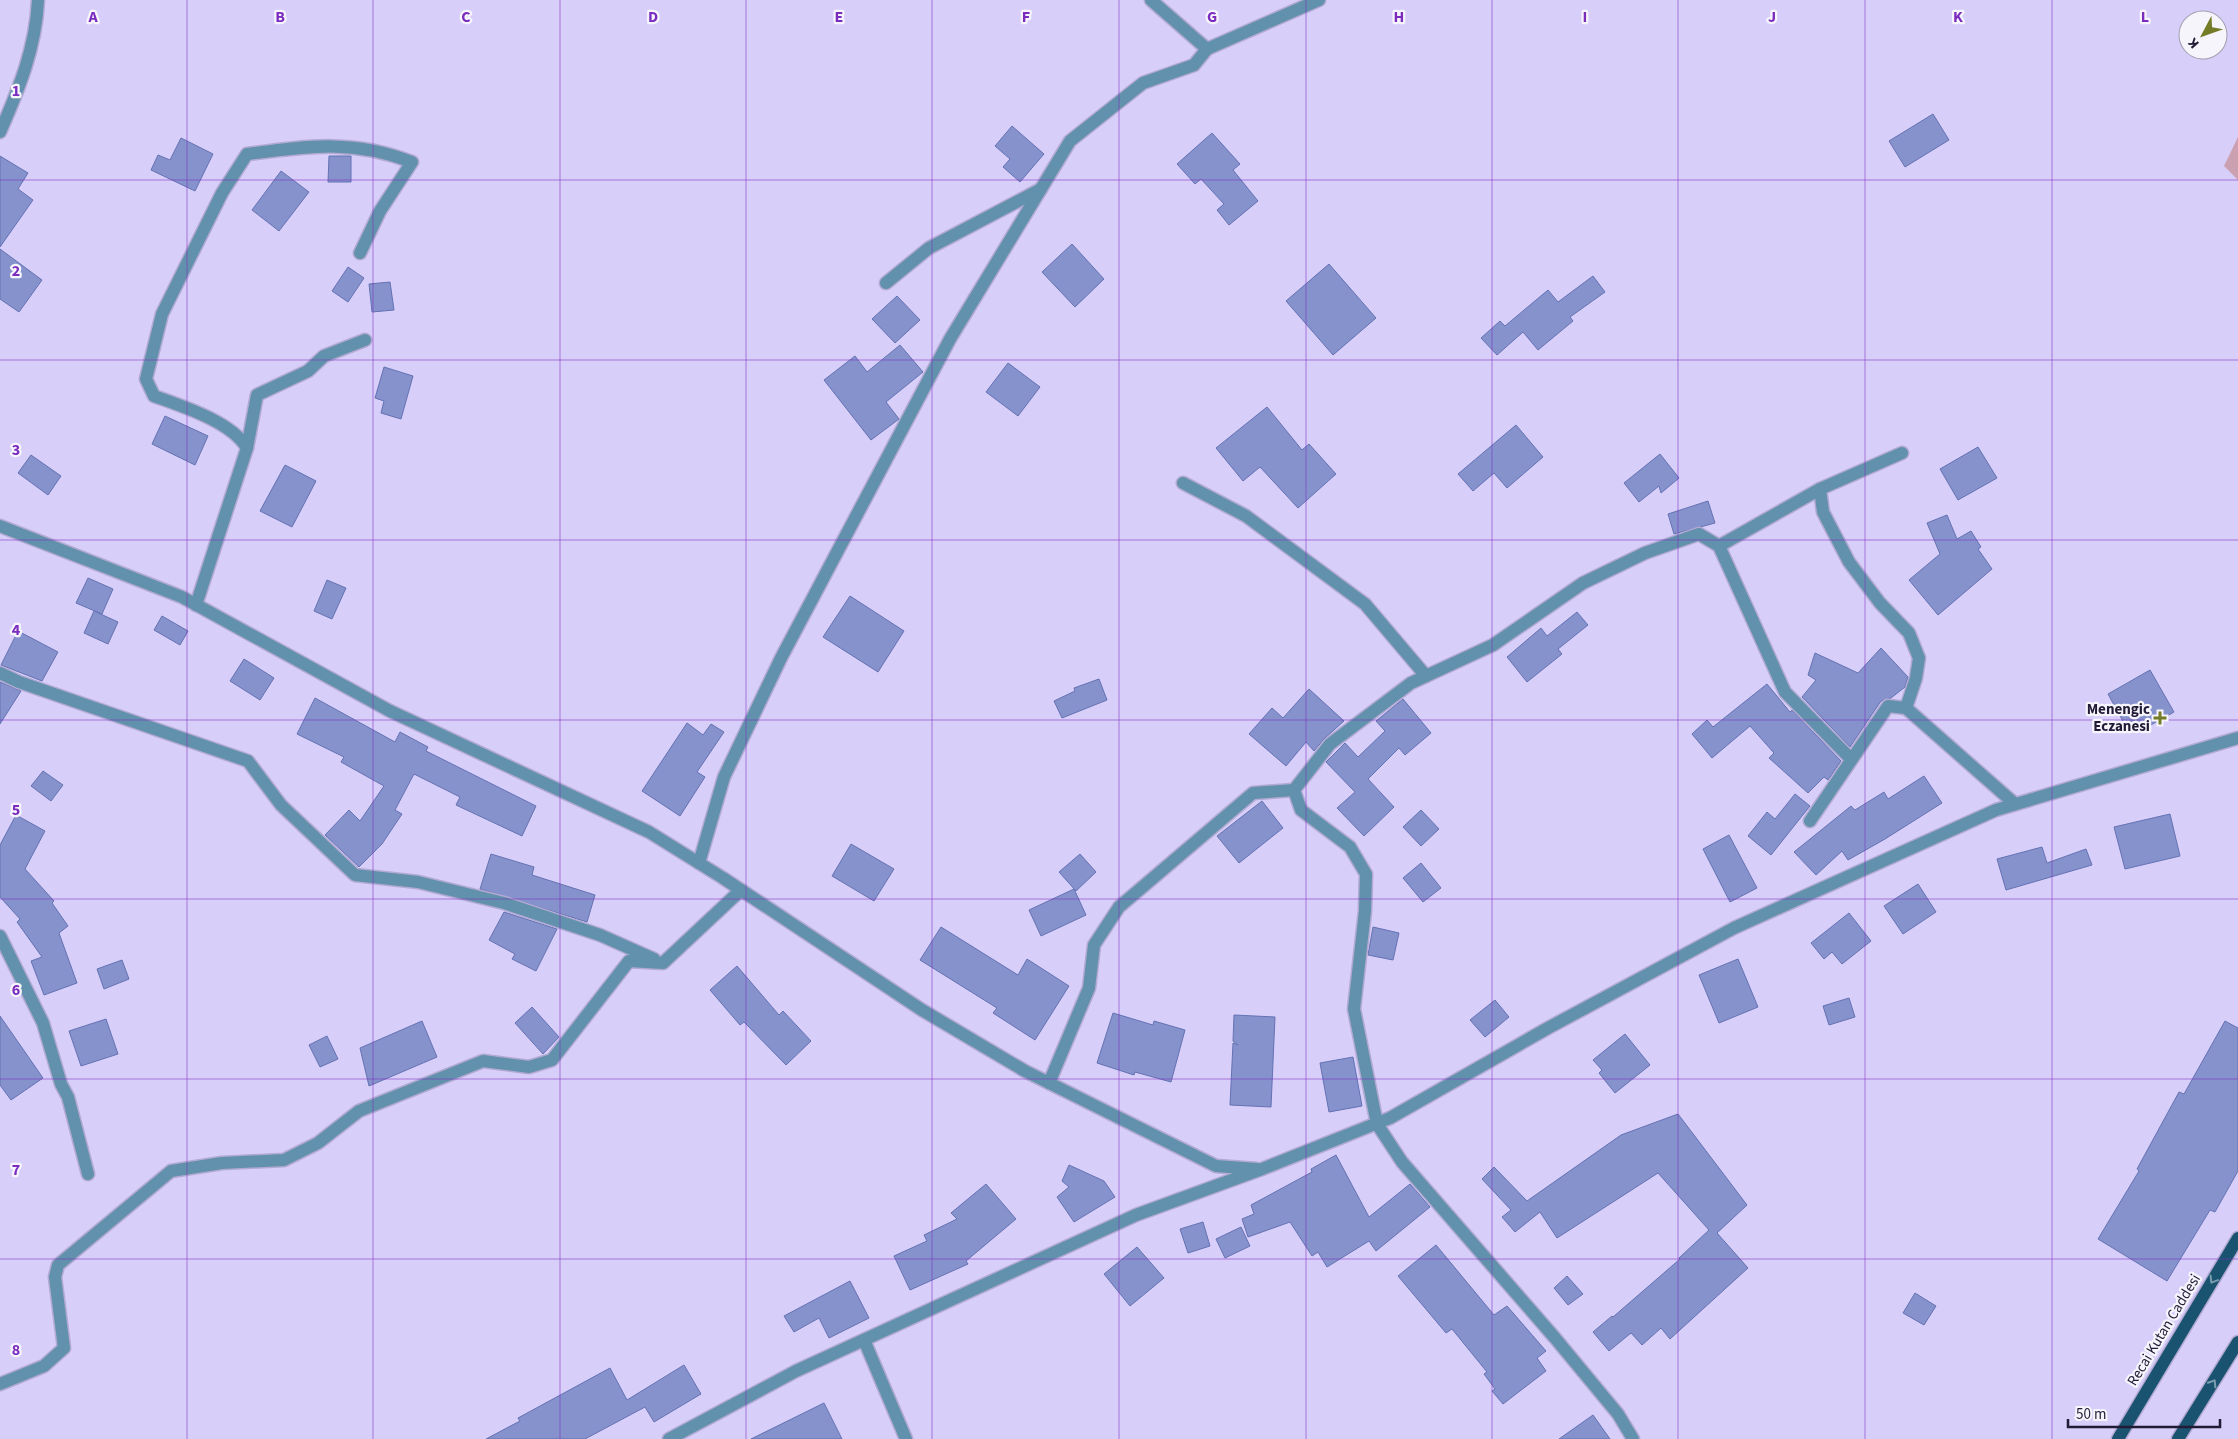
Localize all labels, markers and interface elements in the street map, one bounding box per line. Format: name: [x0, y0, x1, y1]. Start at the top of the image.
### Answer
text: A: [87, 6, 98, 28]
text: B: [275, 6, 285, 28]
text: C: [461, 6, 471, 28]
text: D: [648, 6, 658, 28]
text: E: [835, 6, 843, 28]
text: F: [1022, 6, 1030, 28]
text: G: [1207, 6, 1217, 28]
text: H: [1394, 6, 1404, 28]
text: I: [1583, 6, 1587, 28]
text: J: [1768, 6, 1776, 28]
text: K: [1953, 6, 1963, 28]
text: L: [2141, 6, 2149, 28]
north arrow: [2178, 10, 2228, 60]
text: K: [2183, 33, 2204, 53]
text: 1: [12, 80, 20, 102]
text: 2: [12, 260, 20, 282]
text: 3: [12, 439, 20, 461]
text: 4: [12, 619, 21, 641]
place label: Menengic Eczanesi: [2087, 699, 2150, 737]
marker: Menengic Eczanesi: [2154, 712, 2166, 724]
text: 5: [12, 799, 20, 821]
text: 6: [12, 979, 20, 1001]
text: 7: [12, 1159, 20, 1181]
street label: Recai Kutan Caddesi: [2122, 1270, 2206, 1390]
one-way arrow: [2209, 1275, 2219, 1284]
text: 8: [12, 1339, 20, 1361]
one-way arrow: [2207, 1379, 2217, 1388]
scale bar: [2068, 1396, 2220, 1428]
text: 50 m: [2076, 1404, 2106, 1425]

